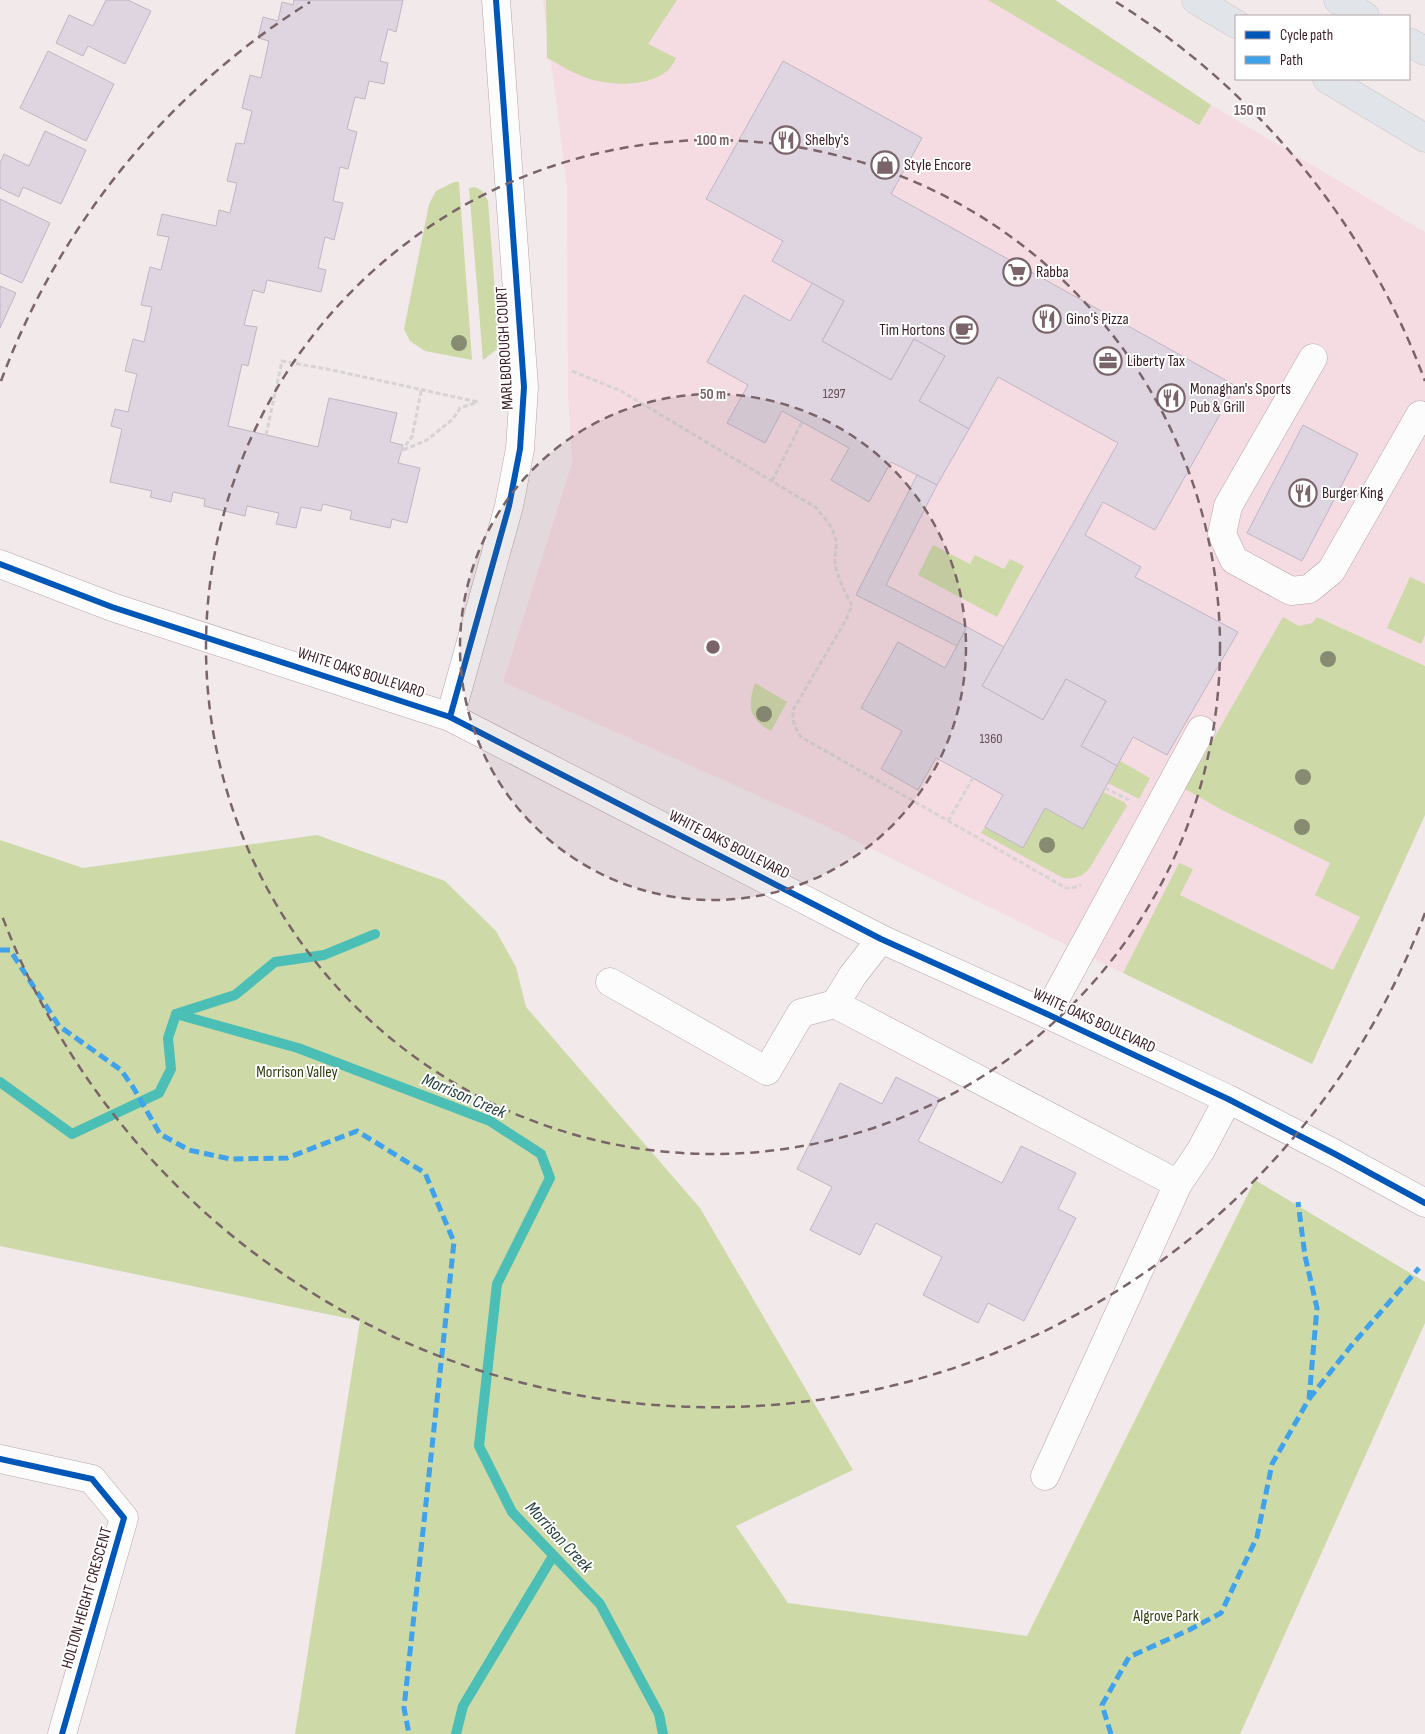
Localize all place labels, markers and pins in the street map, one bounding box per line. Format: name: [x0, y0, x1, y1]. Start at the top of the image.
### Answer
restaurant icon: Shelby's: [771, 125, 801, 155]
place label: Shelby's: [805, 131, 849, 150]
shop icon: Style Encore: [870, 150, 900, 180]
place label: Style Encore: [904, 156, 971, 175]
supermarket icon: Rabba: [1002, 257, 1032, 287]
place label: Rabba: [1036, 263, 1069, 282]
restaurant icon: Gino's Pizza: [1032, 304, 1062, 334]
place label: Gino's Pizza: [1066, 310, 1129, 329]
cafe icon: Tim Hortons: [949, 315, 979, 345]
place label: Tim Hortons: [879, 321, 945, 340]
office icon: Liberty Tax: [1093, 346, 1123, 376]
place label: Liberty Tax: [1127, 352, 1185, 371]
place label: Monaghan's Sports Pub & Grill: [1190, 380, 1291, 417]
restaurant icon: Monaghan's Sports Pub & Grill: [1156, 383, 1186, 413]
restaurant icon: Burger King: [1288, 478, 1318, 508]
place label: Burger King: [1322, 484, 1383, 503]
centre of rings: [704, 638, 722, 656]

